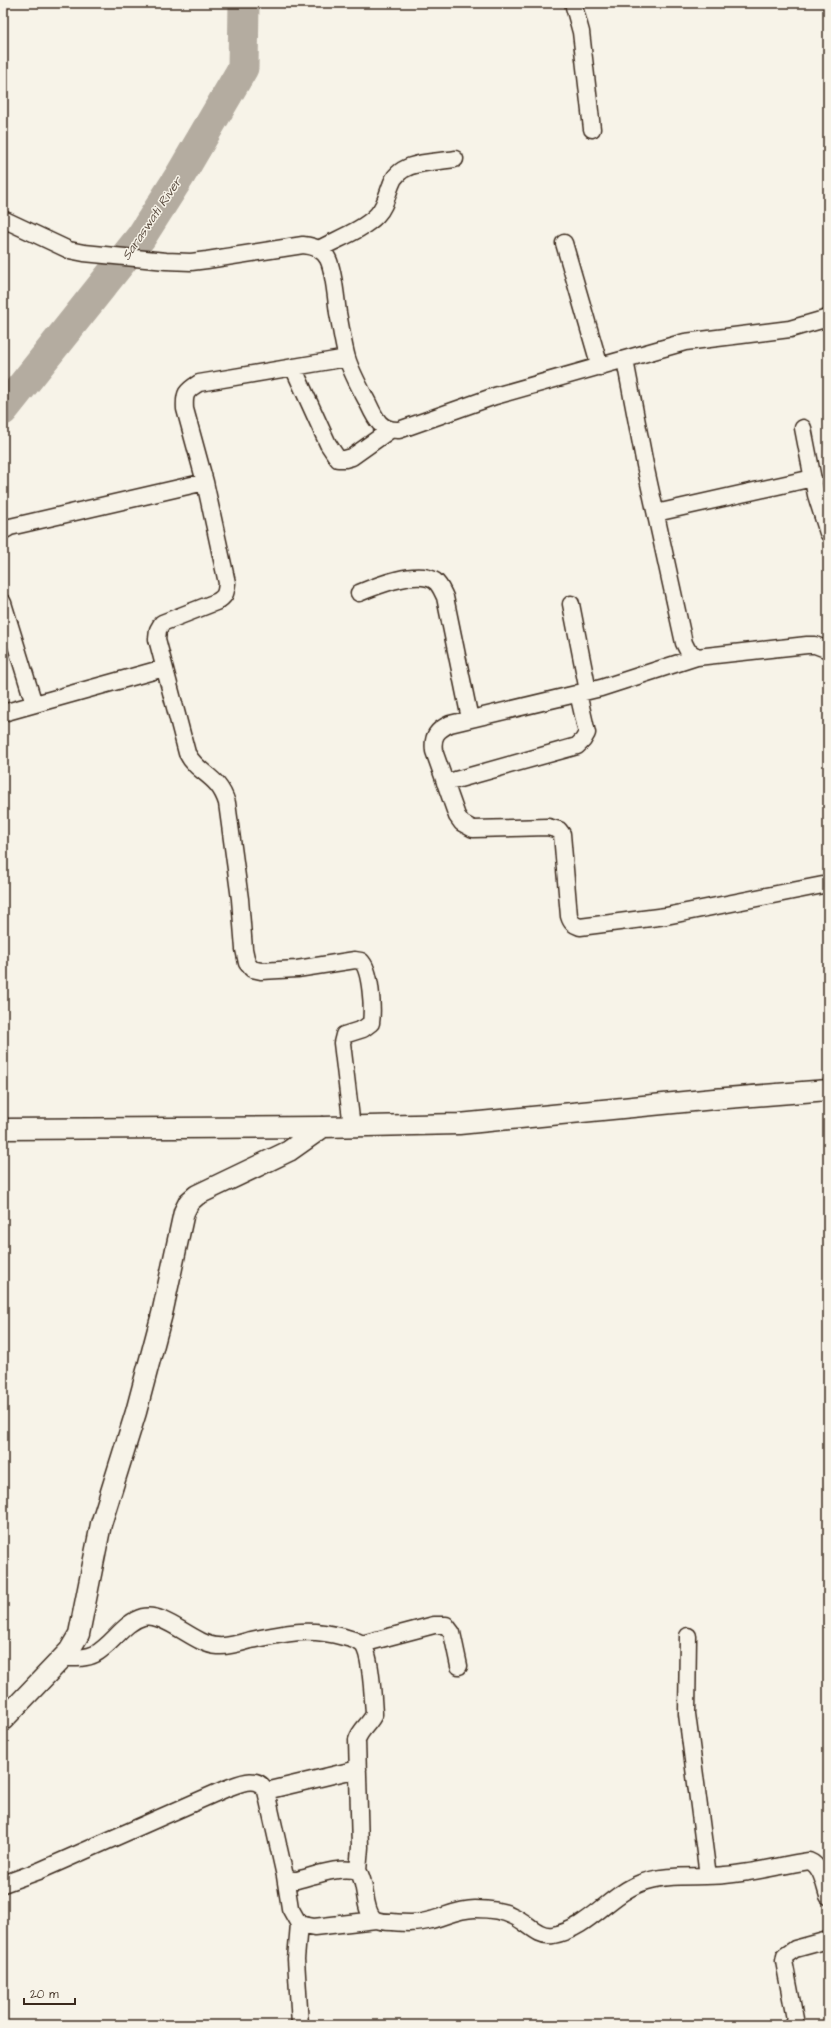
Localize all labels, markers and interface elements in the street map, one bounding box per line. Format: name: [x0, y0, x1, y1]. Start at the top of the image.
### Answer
water label: Saraswati River: [117, 172, 187, 264]
scale bar: [24, 1980, 75, 2006]
text: 20 m: [30, 1986, 59, 2003]

